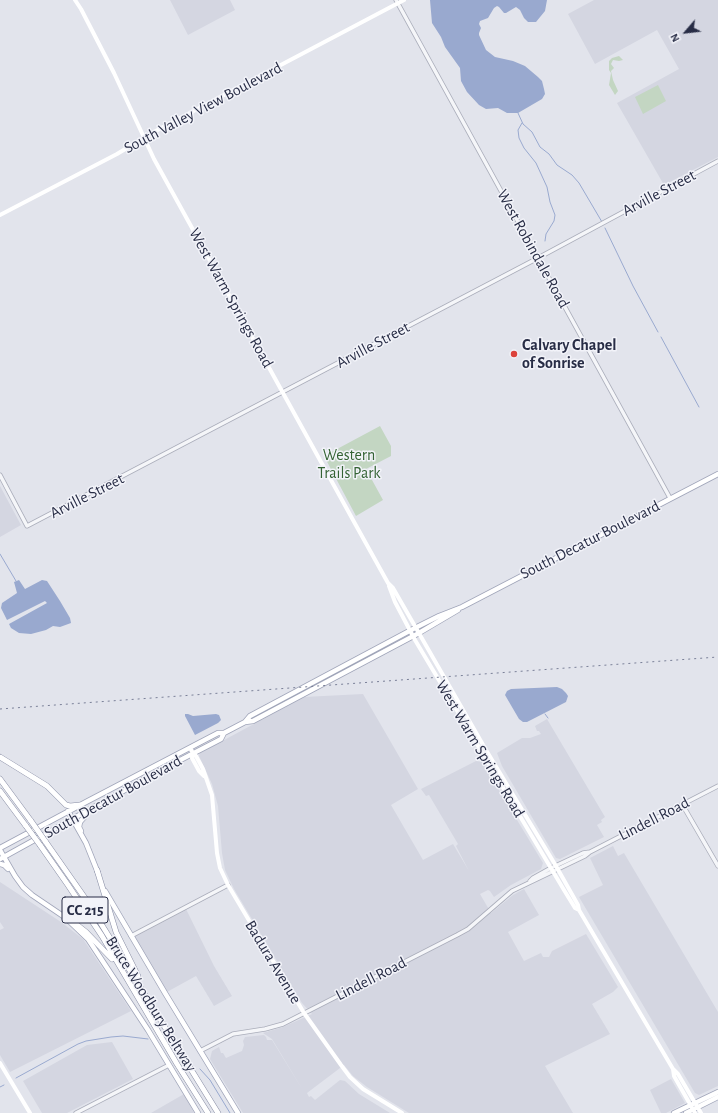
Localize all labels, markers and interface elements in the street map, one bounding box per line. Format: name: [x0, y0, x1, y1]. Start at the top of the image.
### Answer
north arrow: [666, 12, 706, 52]
text: N: [668, 32, 682, 44]
street label: South Valley View Boulevard: [121, 58, 285, 158]
street label: Arville Street: [619, 166, 699, 220]
street label: West Robindale Road: [492, 186, 574, 312]
street label: West Warm Springs Road: [185, 225, 277, 371]
street label: Arville Street: [333, 318, 413, 372]
place label: Calvary Chapel of Sonrise: [522, 335, 616, 373]
marker: Calvary Chapel of Sonrise: [509, 349, 519, 359]
park label: Western Trails Park: [317, 445, 381, 483]
street label: Arville Street: [47, 469, 127, 523]
street label: South Decatur Boulevard: [517, 496, 663, 584]
street label: West Warm Springs Road: [431, 677, 529, 821]
street label: South Decatur Boulevard: [41, 751, 185, 843]
street label: Lindell Road: [615, 793, 693, 845]
road number: CC 215: [62, 897, 108, 923]
street label: Badura Avenue: [241, 917, 305, 1007]
street label: Bruce Woodbury Beltway: [102, 933, 200, 1075]
street label: Lindell Road: [332, 953, 410, 1005]

